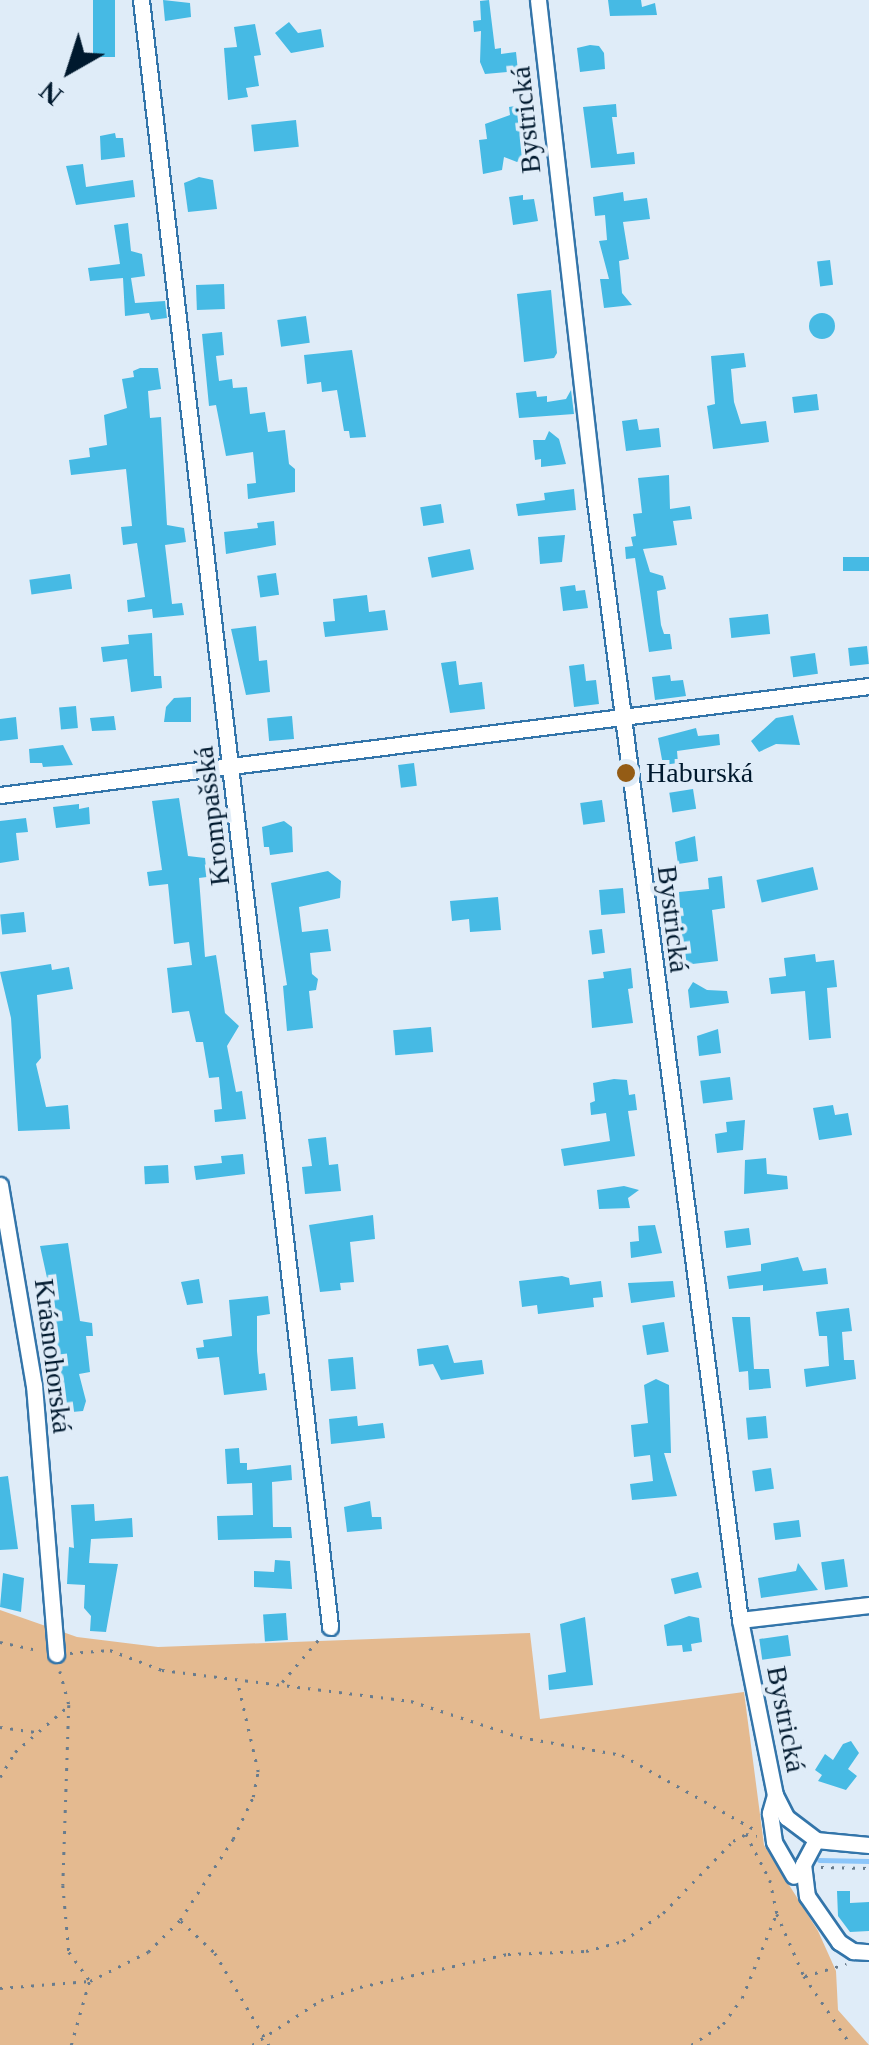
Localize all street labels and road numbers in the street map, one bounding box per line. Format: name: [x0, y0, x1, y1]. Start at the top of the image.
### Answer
street label: Bystrická: [504, 65, 548, 175]
street label: Krompašská: [187, 744, 237, 888]
street label: Bystrická: [650, 864, 696, 974]
street label: Krásnohorská: [27, 1277, 79, 1435]
street label: Bystrická: [759, 1663, 813, 1775]

